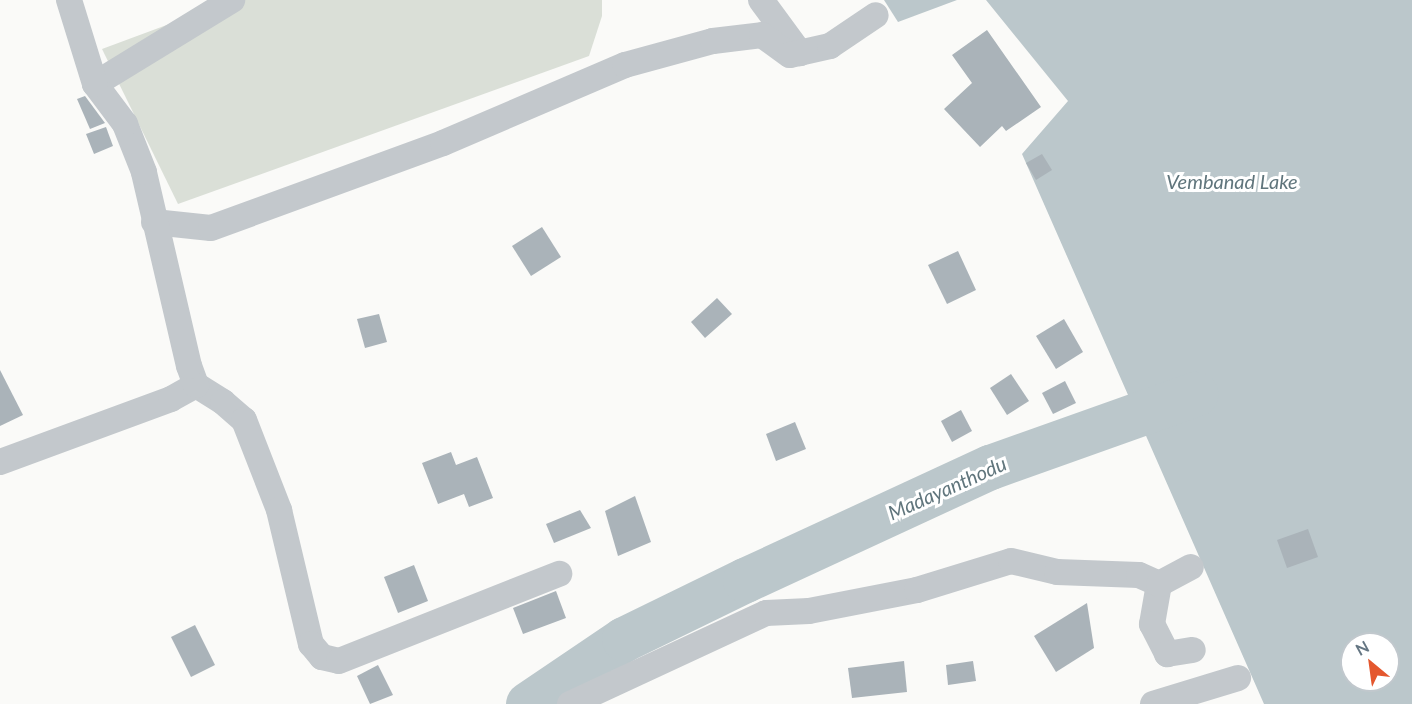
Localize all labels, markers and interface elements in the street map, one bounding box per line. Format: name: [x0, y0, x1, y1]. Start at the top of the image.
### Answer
water label: Vembanad Lake: [1166, 169, 1298, 193]
water label: Madayanthodu: [884, 451, 1010, 525]
north arrow: [1340, 632, 1400, 692]
text: N: [1352, 636, 1372, 659]

